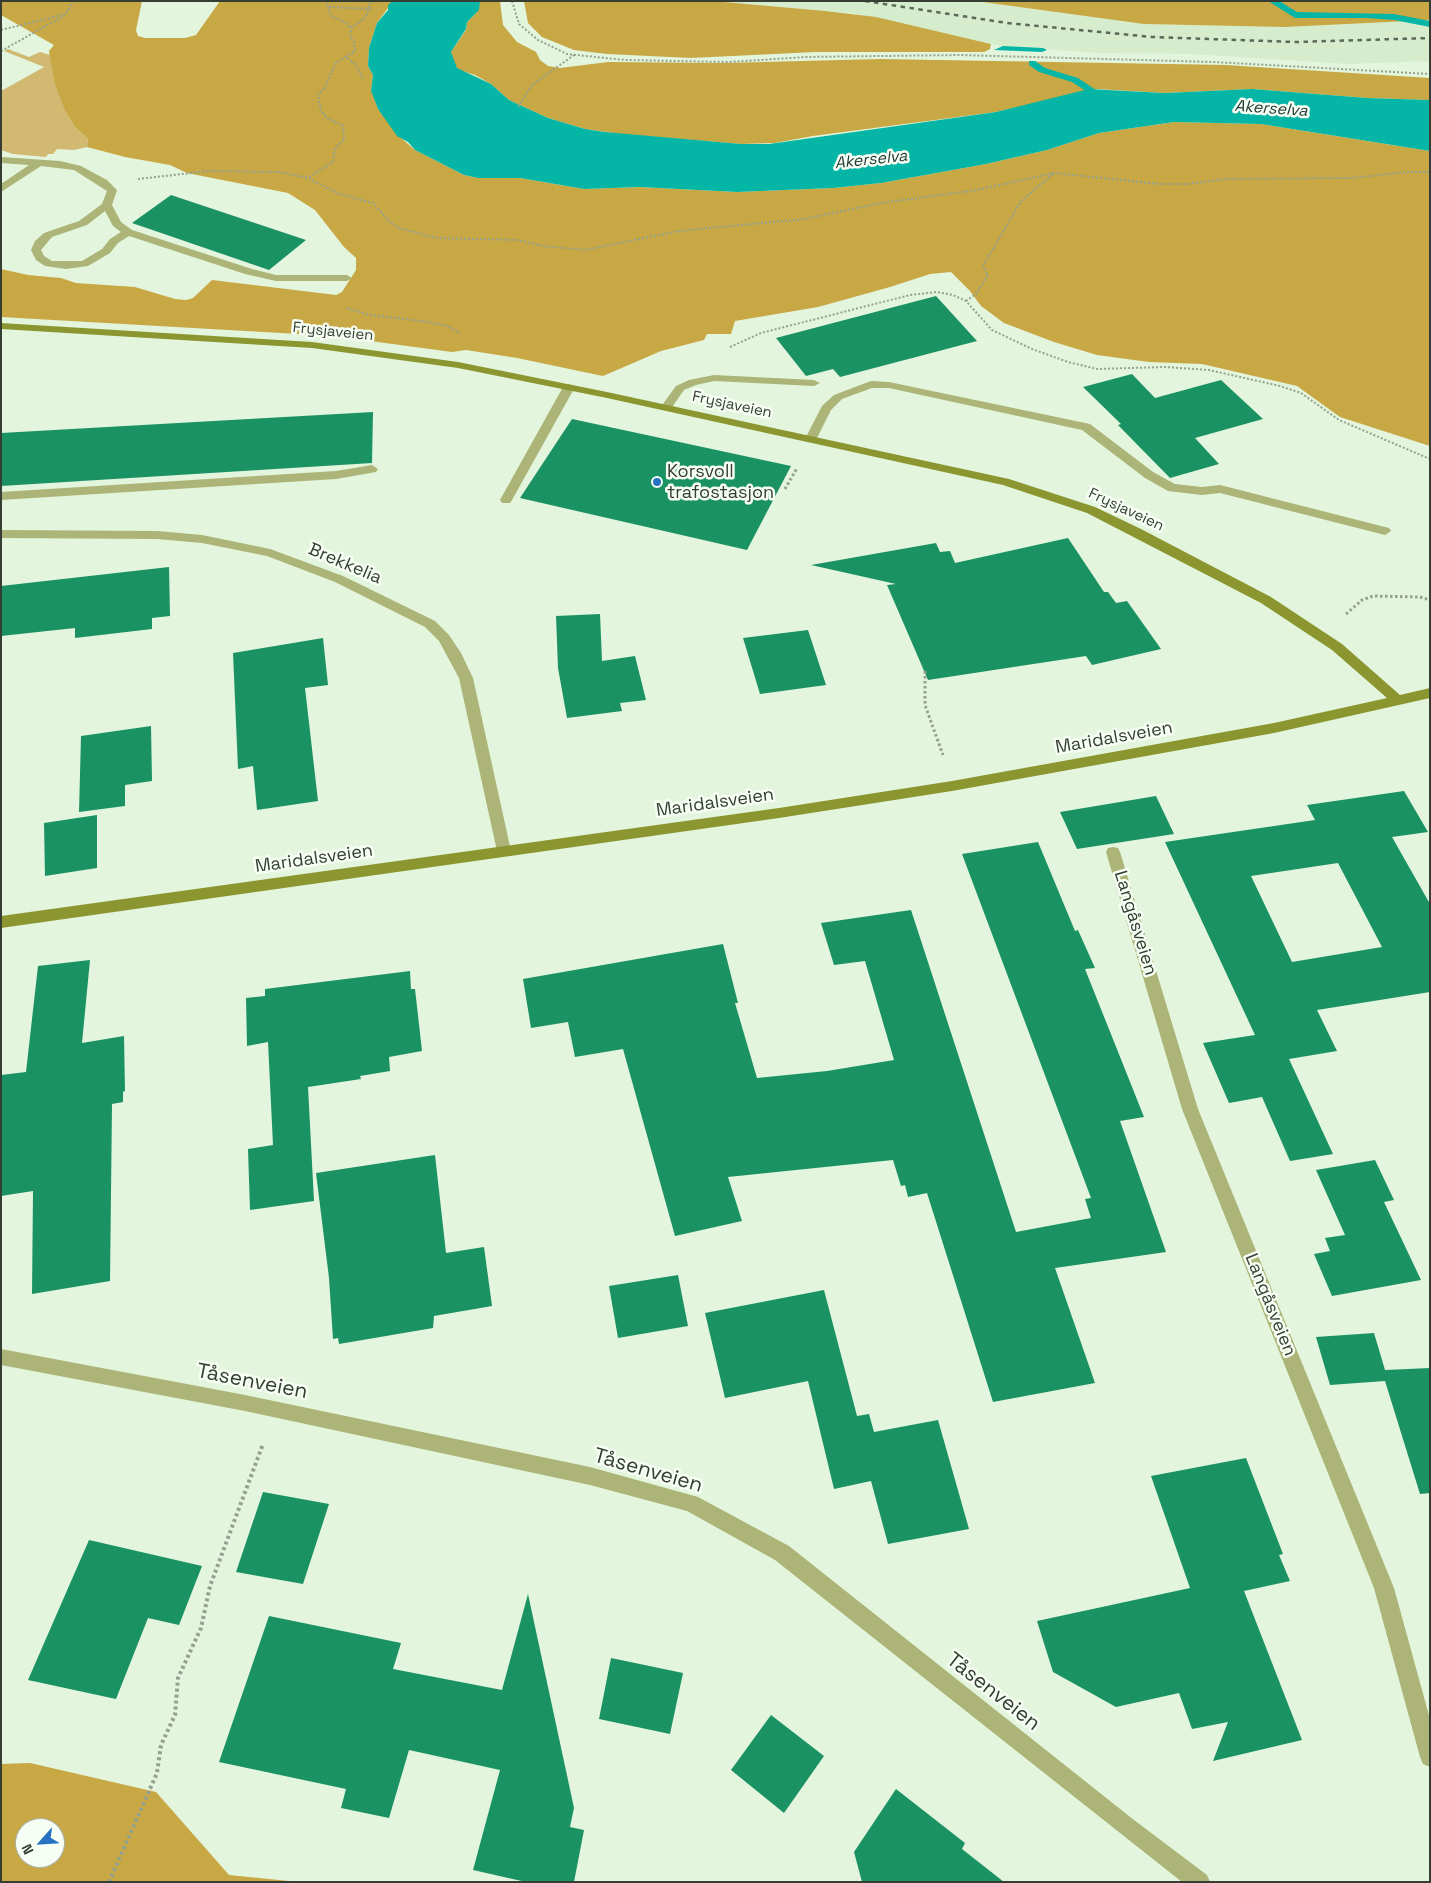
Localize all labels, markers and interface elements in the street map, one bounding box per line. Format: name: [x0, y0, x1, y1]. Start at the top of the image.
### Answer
water label: Akerselva: [1234, 97, 1308, 121]
water label: Akerselva: [834, 147, 908, 173]
street label: Frysjaveien: [292, 319, 374, 345]
street label: Frysjaveien: [690, 388, 774, 422]
place label: Korsvoll trafostasjon: [667, 461, 774, 504]
marker: Korsvoll trafostasjon: [651, 476, 663, 488]
street label: Frysjaveien: [1085, 485, 1167, 535]
street label: Brekkelia: [305, 539, 385, 589]
street label: Maridalsveien: [1054, 717, 1174, 759]
street label: Maridalsveien: [655, 784, 775, 822]
street label: Maridalsveien: [254, 840, 374, 878]
street label: Langåsveien: [1109, 868, 1161, 978]
street label: Langåsveien: [1240, 1251, 1300, 1359]
street label: Tåsenveien: [194, 1359, 310, 1405]
street label: Tåsenveien: [591, 1443, 705, 1499]
street label: Tåsenveien: [941, 1647, 1045, 1737]
north arrow: [15, 1818, 65, 1868]
text: N: [17, 1841, 38, 1857]

